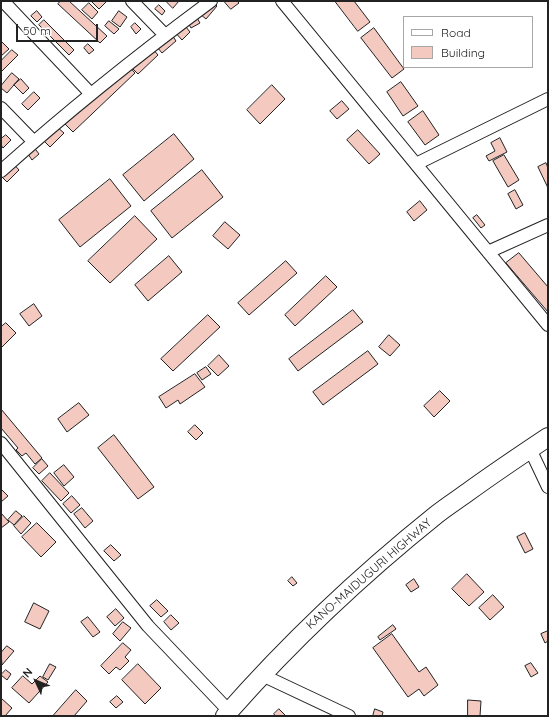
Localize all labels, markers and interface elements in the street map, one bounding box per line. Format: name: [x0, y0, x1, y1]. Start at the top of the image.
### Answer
scale bar: [18, 16, 100, 42]
legend: [403, 16, 533, 68]
text: 50 m: [23, 23, 51, 38]
text: Road: [441, 25, 471, 40]
text: Building: [441, 45, 485, 60]
street label: KANO-MAIDUGURI HIGHWAY: [303, 516, 435, 632]
north arrow: [16, 661, 56, 701]
text: N: [20, 665, 35, 680]

